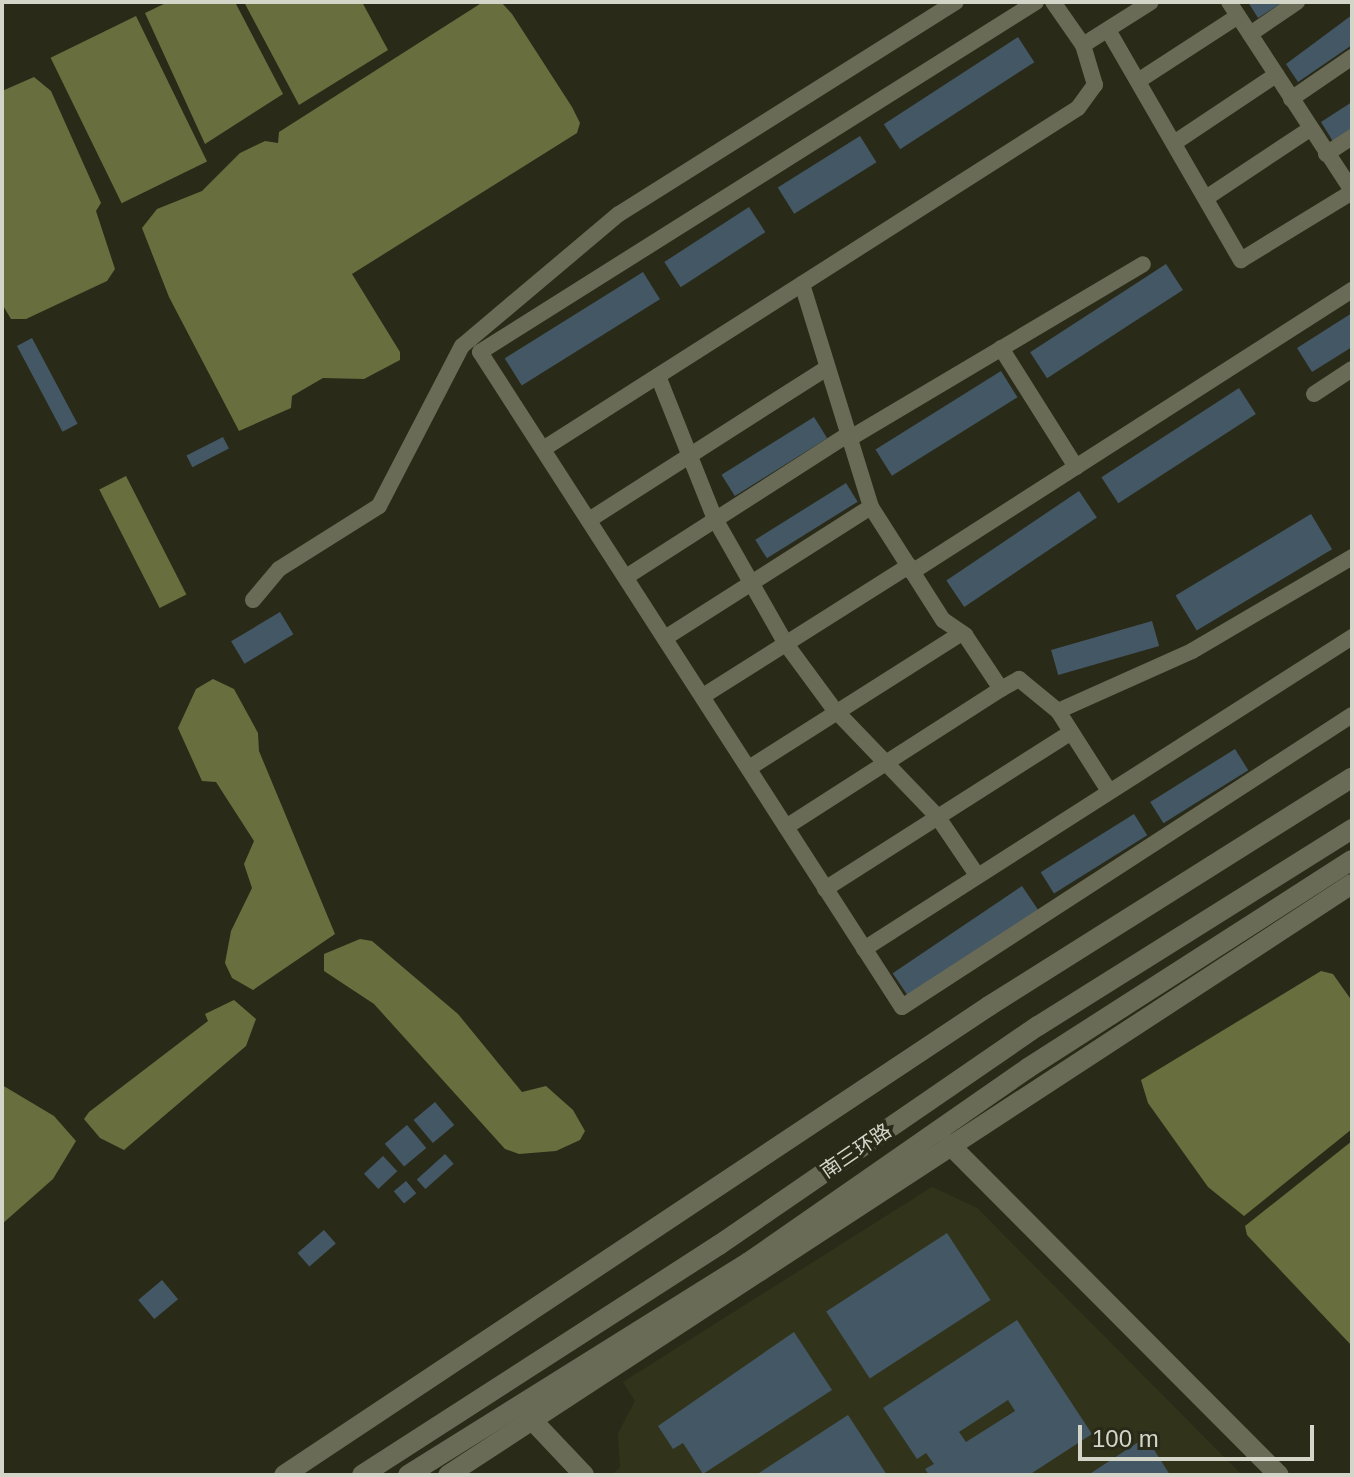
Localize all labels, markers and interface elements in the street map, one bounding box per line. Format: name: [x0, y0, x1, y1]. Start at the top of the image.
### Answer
street label: 南三环路: [816, 1119, 896, 1183]
scale bar: [1082, 1409, 1318, 1459]
text: 100 m: [1092, 1425, 1159, 1452]

